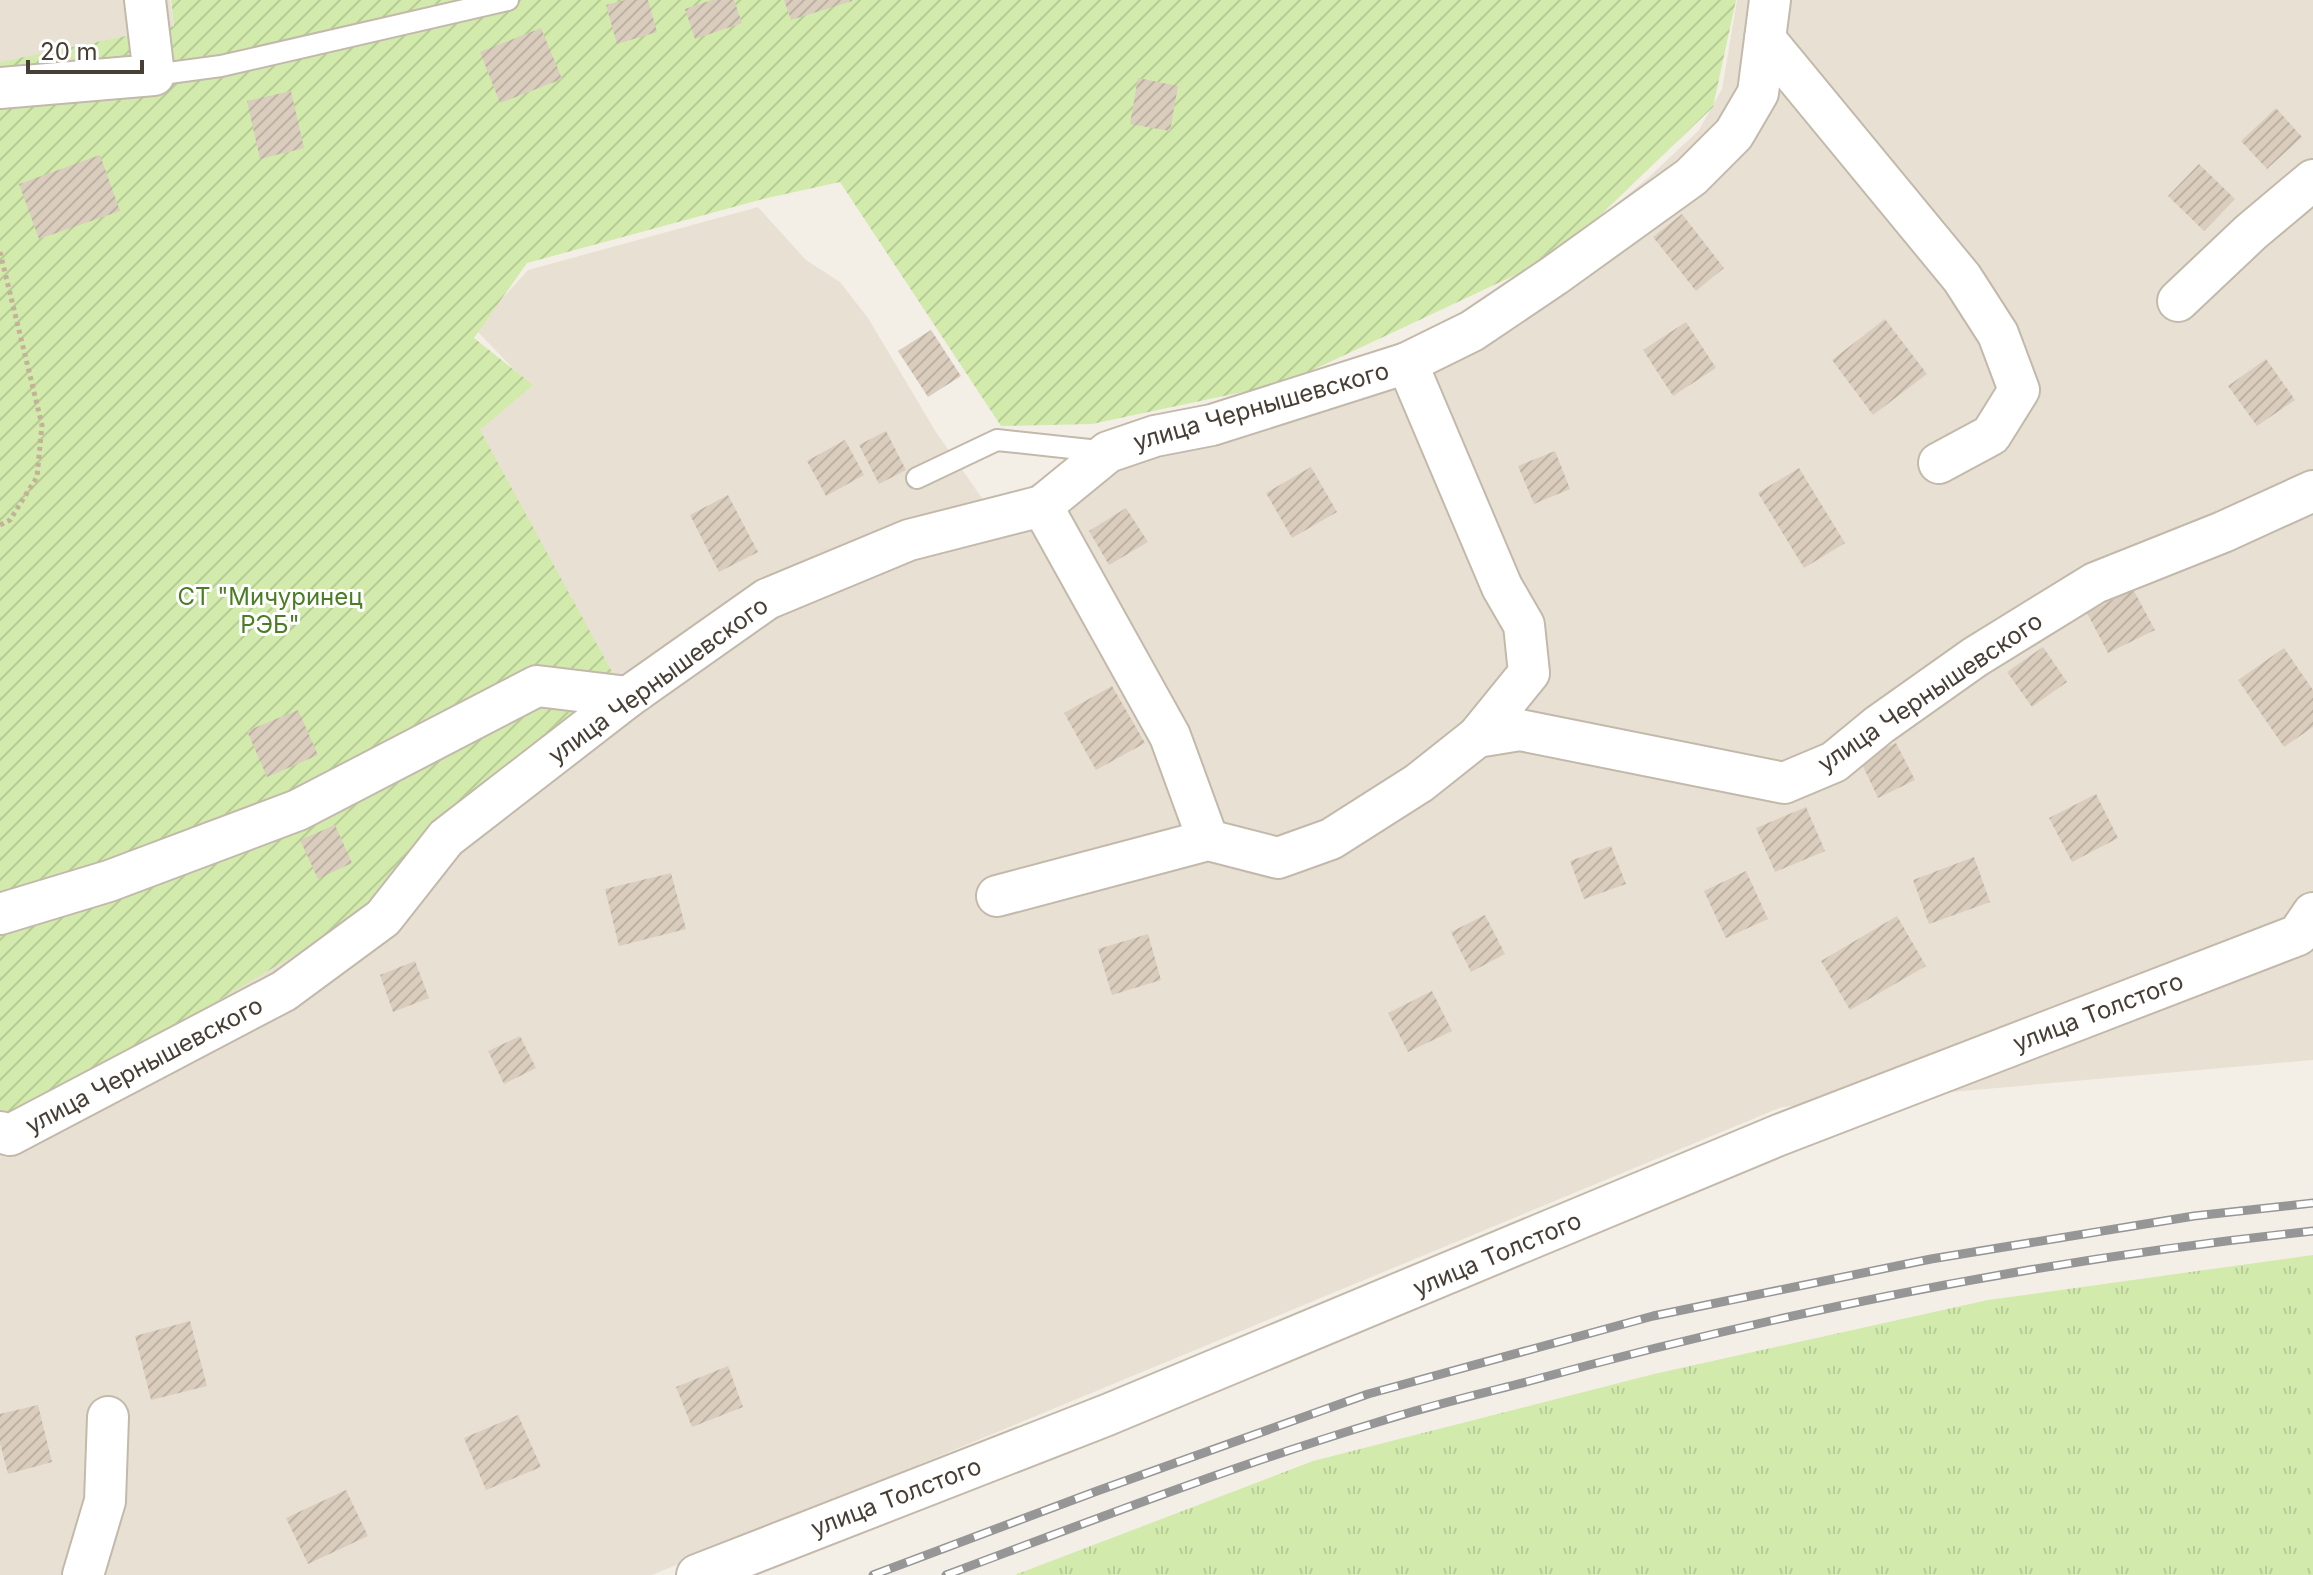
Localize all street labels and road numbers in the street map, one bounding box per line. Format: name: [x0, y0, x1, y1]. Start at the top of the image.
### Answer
street label: улица Чернышевского: [1130, 356, 1392, 456]
street label: улица Чернышевского: [542, 590, 774, 770]
street label: улица Чернышевского: [1812, 606, 2048, 778]
street label: улица Толстого: [2009, 966, 2187, 1058]
street label: улица Чернышевского: [20, 990, 268, 1140]
street label: улица Толстого: [1408, 1205, 1586, 1303]
street label: улица Толстого: [807, 1451, 985, 1543]

